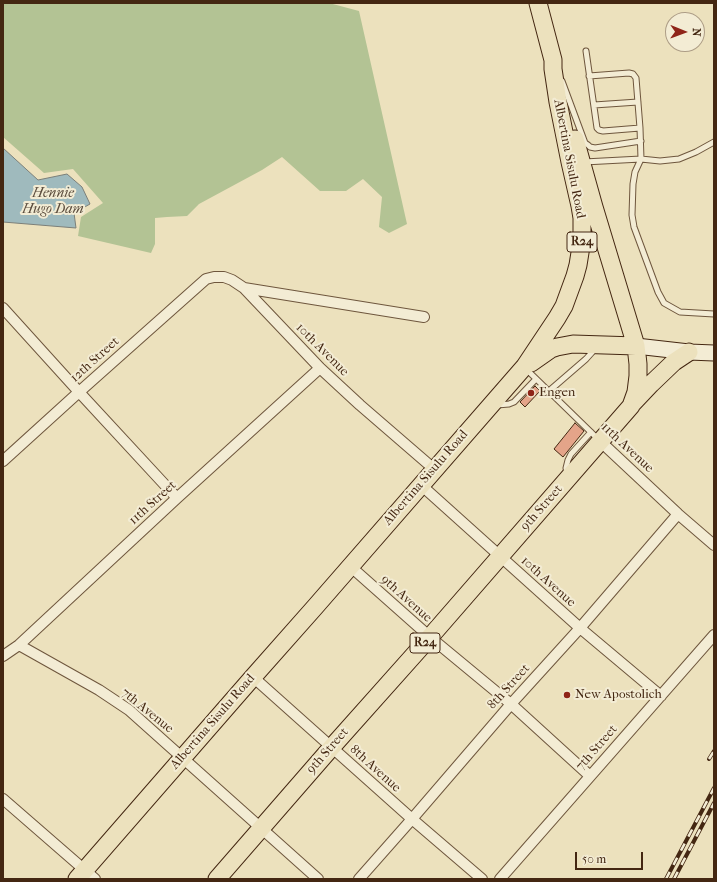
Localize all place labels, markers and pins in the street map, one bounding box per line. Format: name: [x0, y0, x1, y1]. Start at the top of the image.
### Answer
place label: Engen: [539, 385, 575, 401]
marker: Engen: [526, 388, 536, 398]
place label: New Apostolich: [575, 687, 662, 703]
marker: New Apostolich: [562, 690, 572, 700]

